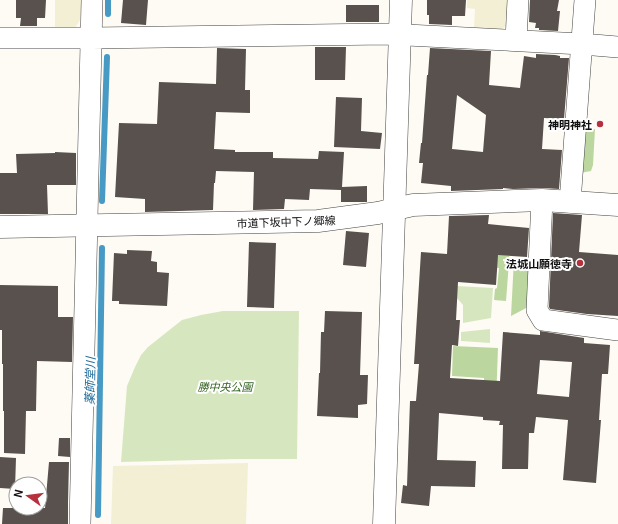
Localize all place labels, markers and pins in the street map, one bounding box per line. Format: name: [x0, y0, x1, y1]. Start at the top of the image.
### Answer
place label: 神明神社: [548, 116, 592, 132]
marker: 神明神社: [595, 119, 605, 129]
place label: 法城山願徳寺: [506, 255, 572, 271]
marker: 法城山願徳寺: [575, 258, 585, 268]

